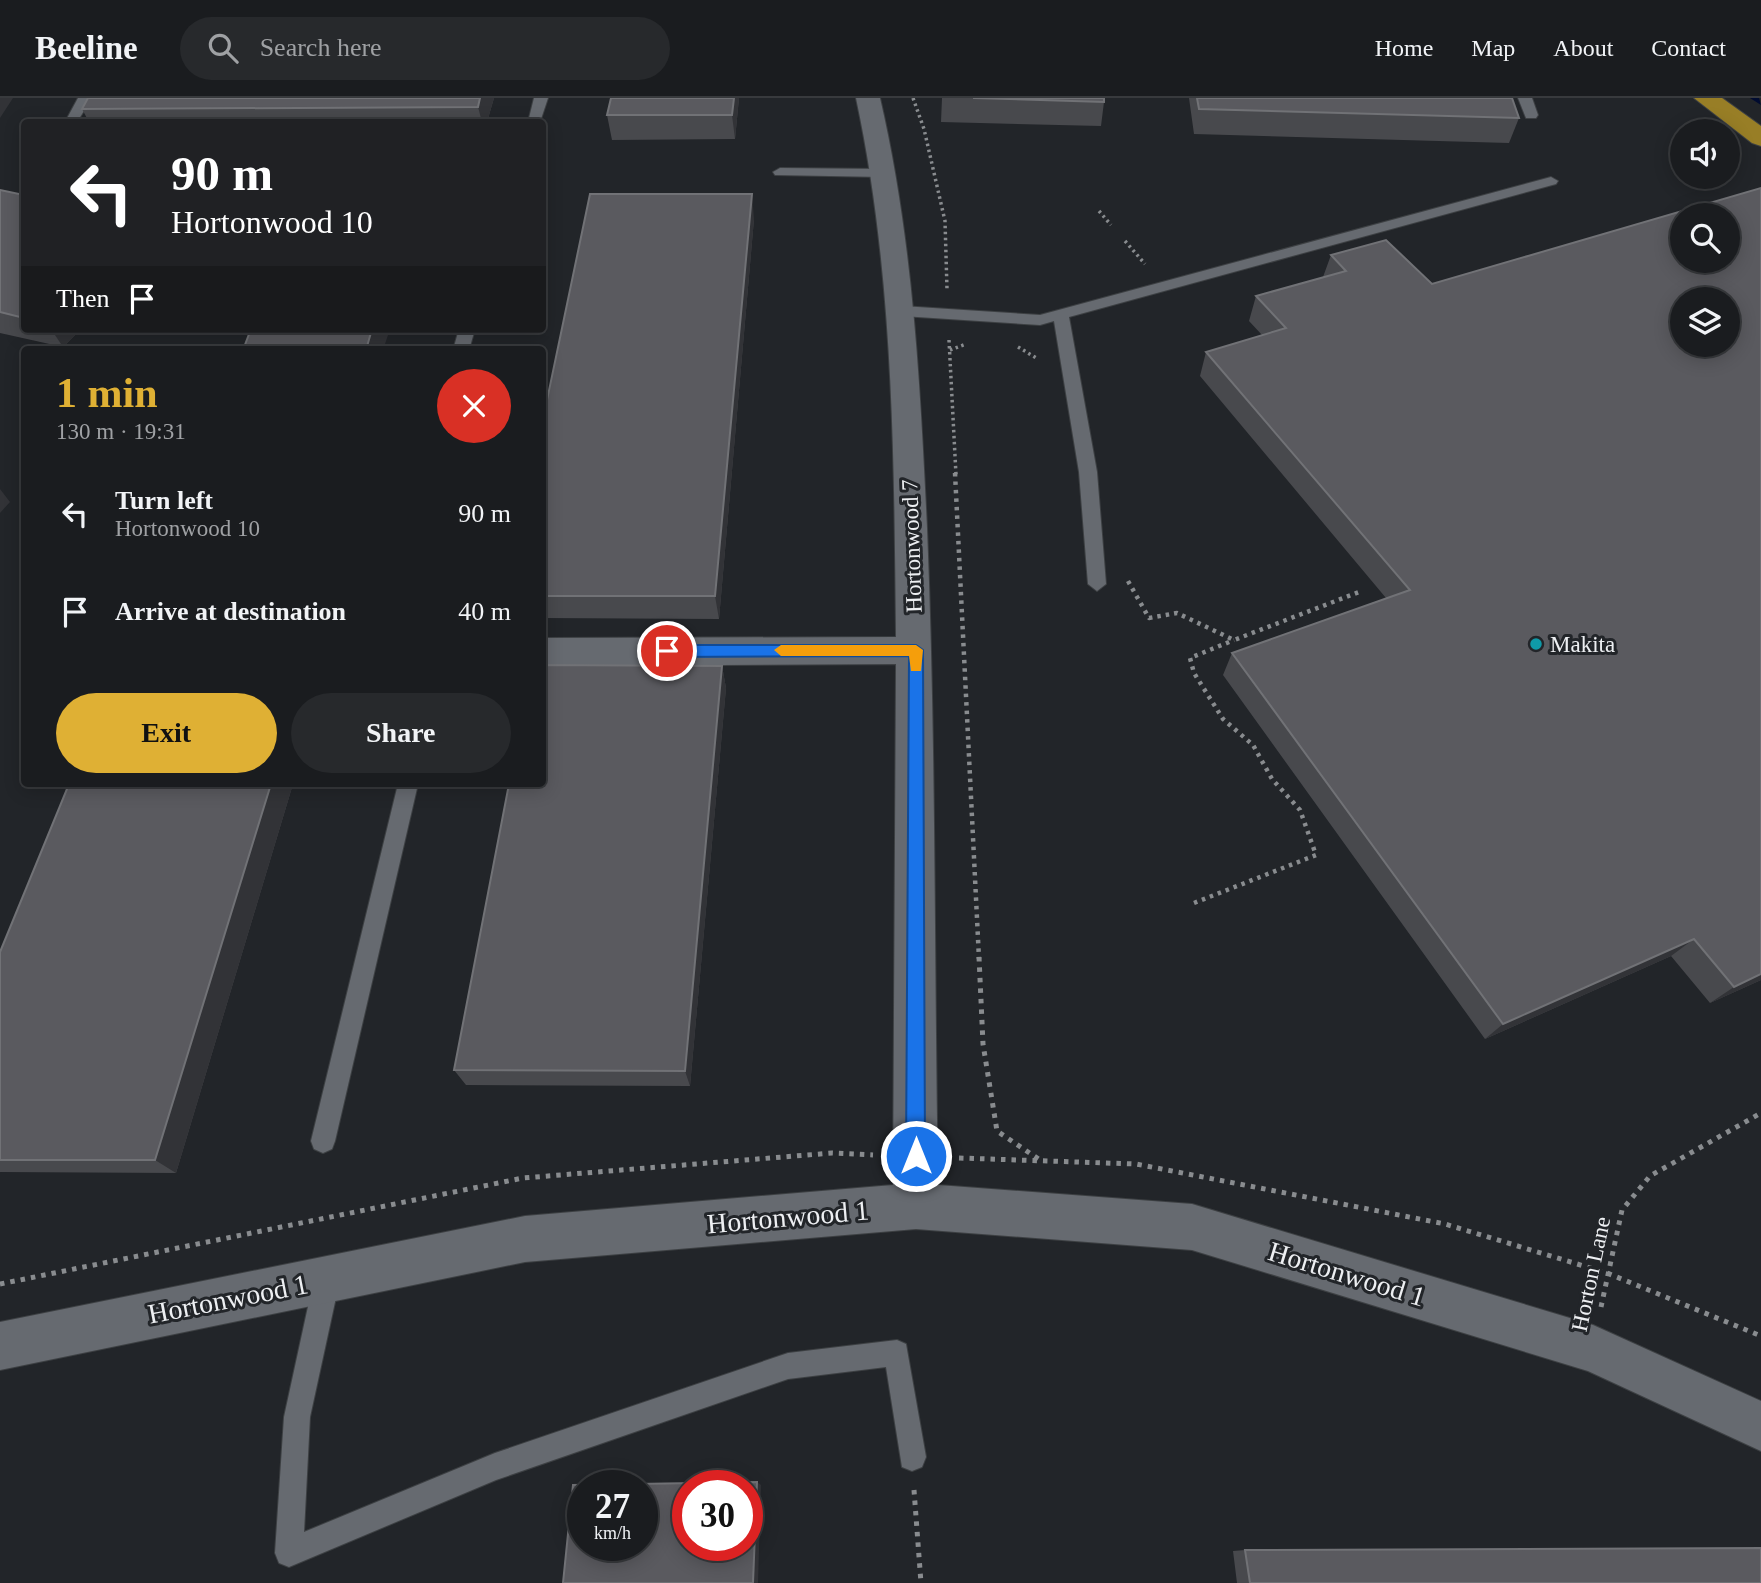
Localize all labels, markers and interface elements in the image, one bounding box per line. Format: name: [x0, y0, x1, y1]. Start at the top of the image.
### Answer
search box: [180, 17, 670, 80]
icon: search: [204, 29, 242, 67]
text: Beeline: [35, 30, 138, 66]
text: Search here: [260, 33, 382, 62]
text: Home: [1375, 35, 1433, 61]
text: Map: [1471, 35, 1515, 61]
text: About: [1553, 35, 1613, 61]
text: Contact: [1651, 35, 1726, 61]
map controls: [1670, 119, 1740, 357]
button: sound: [1670, 119, 1740, 189]
text: 90 m: [171, 146, 273, 201]
icon: left: [56, 147, 147, 238]
button: search: [1670, 203, 1740, 273]
text: Hortonwood 10: [171, 204, 373, 240]
icon: arrive: [123, 280, 161, 318]
text: Then: [56, 284, 109, 313]
button: layers: [1670, 287, 1740, 357]
button: close: [437, 369, 511, 443]
text: 1 min: [56, 370, 158, 416]
text: 130 m · 19:31: [56, 419, 186, 444]
street label: Hortonwood 7: [897, 479, 927, 613]
text: Turn left: [115, 486, 213, 515]
icon: left: [56, 495, 94, 533]
text: 90 m: [458, 499, 511, 528]
text: Hortonwood 10: [115, 516, 260, 541]
icon: arrive: [56, 593, 94, 631]
text: Arrive at destination: [115, 597, 346, 626]
text: 40 m: [458, 597, 511, 626]
pin: [637, 621, 697, 681]
icon: arrive: [648, 632, 686, 670]
place label: Makita: [1550, 632, 1615, 657]
marker: Makita: [1528, 636, 1544, 652]
button: Exit: [56, 693, 277, 773]
button: Share: [291, 693, 511, 773]
position arrow: [879, 1119, 953, 1193]
street label: Hortonwood 1: [706, 1194, 870, 1240]
street label: Horton Lane: [1567, 1214, 1615, 1334]
street label: Hortonwood 1: [1265, 1235, 1429, 1313]
street label: Hortonwood 1: [145, 1268, 311, 1330]
speed limit sign: 30: [672, 1470, 763, 1561]
text: 27: [595, 1487, 630, 1526]
text: km/h: [594, 1523, 631, 1543]

